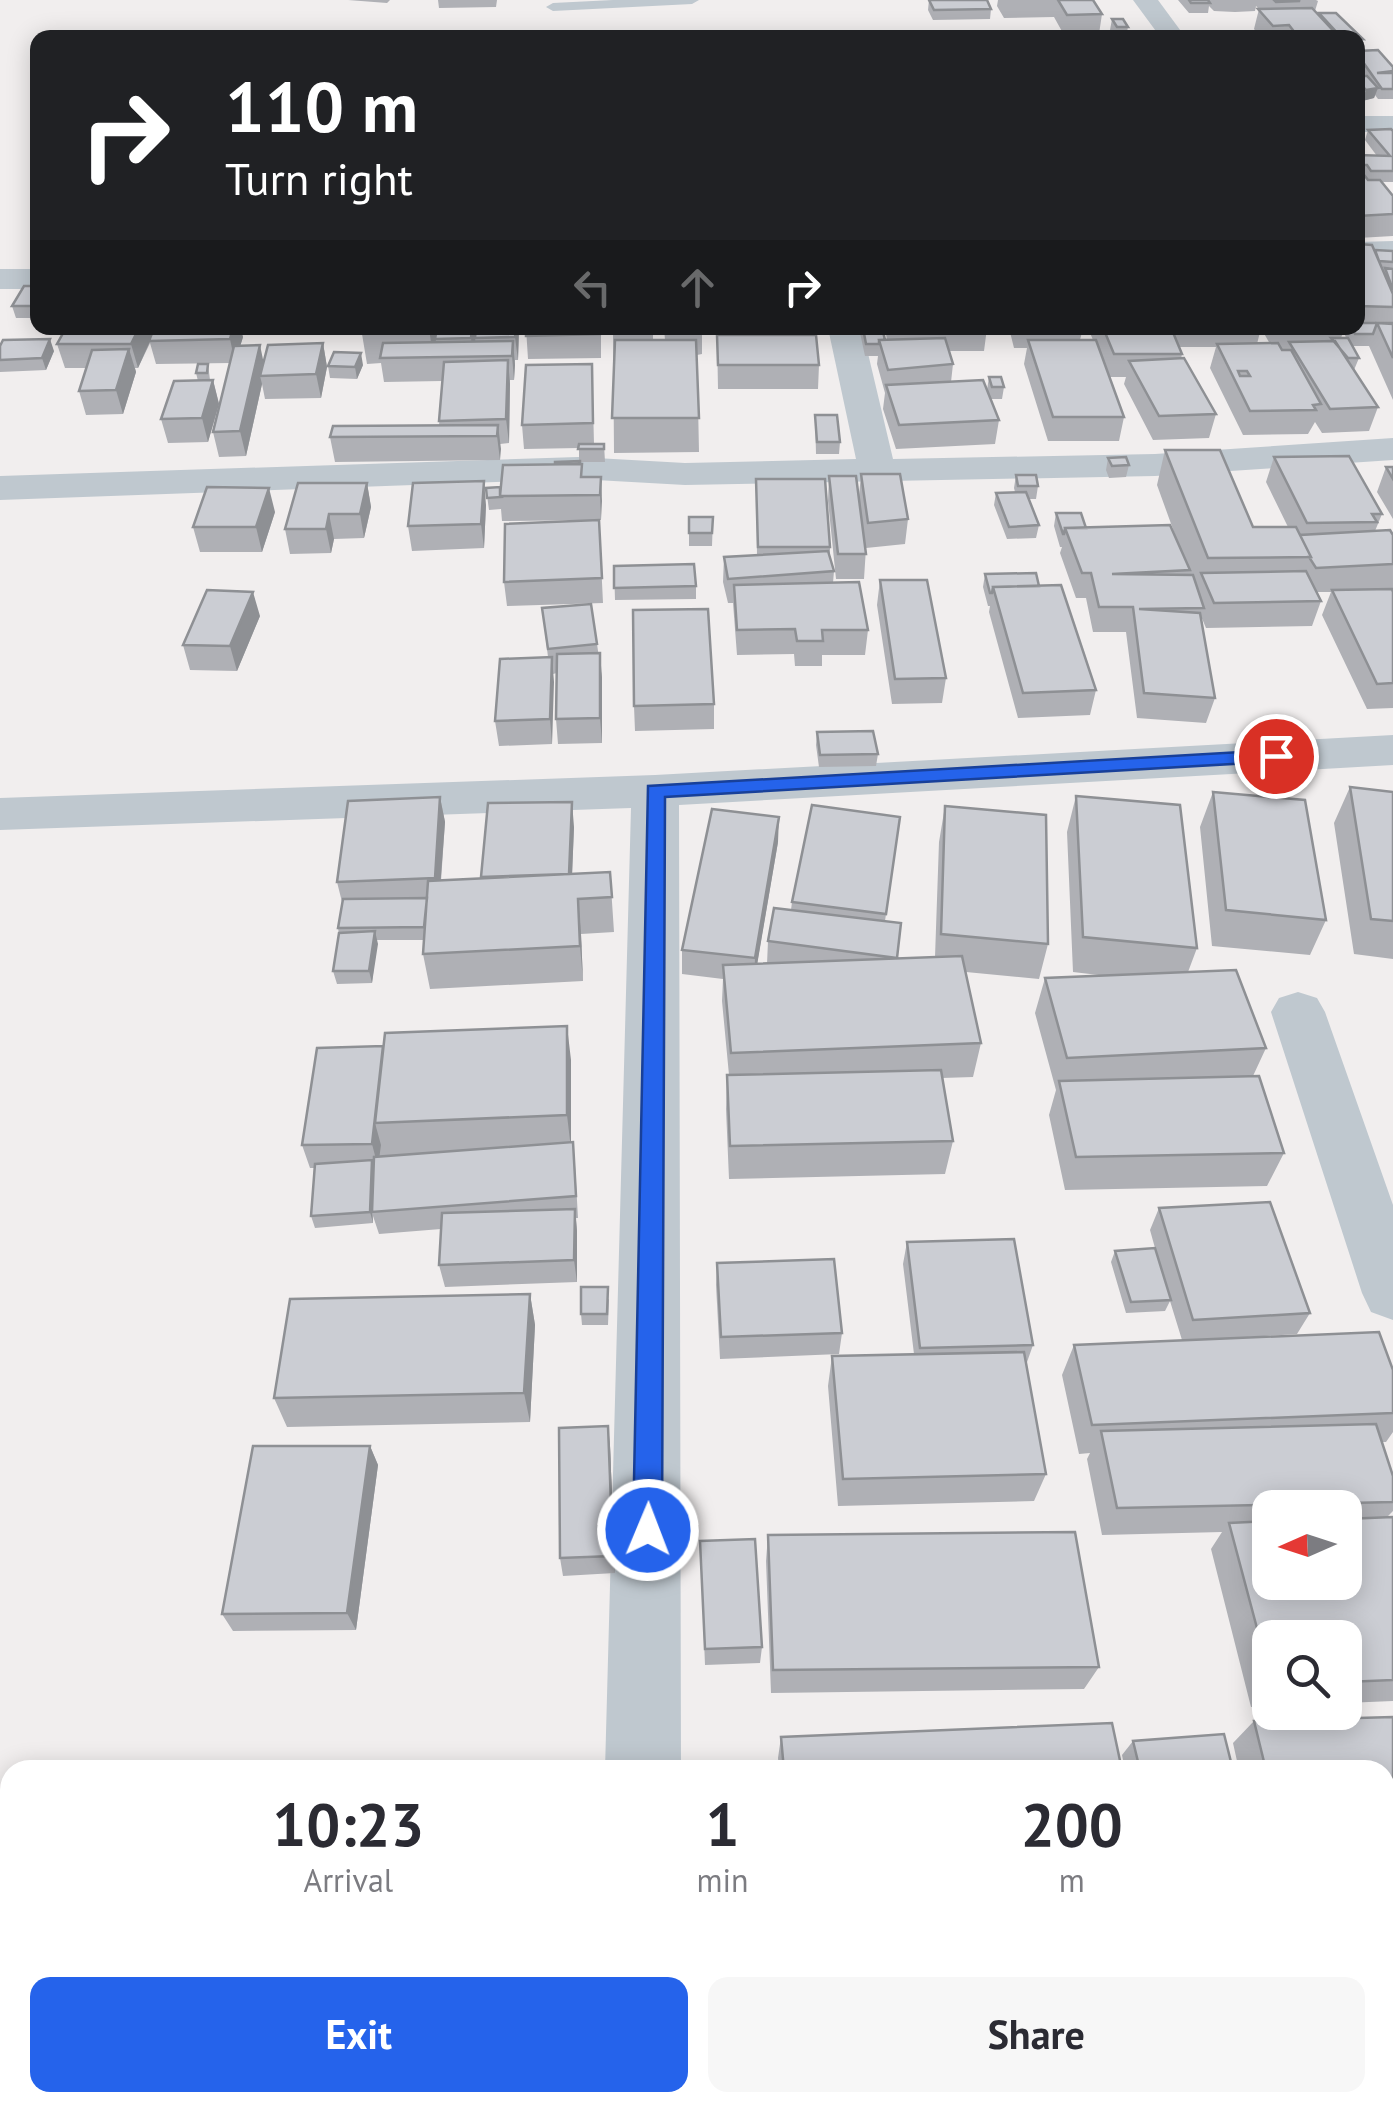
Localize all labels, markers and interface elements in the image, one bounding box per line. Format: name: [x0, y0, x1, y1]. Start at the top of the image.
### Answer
text: 110 m: [225, 61, 418, 151]
icon: right: [60, 70, 190, 200]
text: Turn right: [225, 149, 413, 207]
icon: left: [565, 260, 620, 315]
icon: ahead: [670, 260, 725, 315]
icon: right: [775, 260, 830, 315]
pin: [1234, 714, 1319, 799]
icon: arrive: [1249, 729, 1304, 784]
position arrow: [596, 1478, 700, 1582]
north arrow: [1252, 1490, 1362, 1600]
map controls: [1252, 1490, 1362, 1730]
button: search: [1252, 1620, 1362, 1730]
text: 10:23: [272, 1785, 424, 1863]
text: 1: [706, 1785, 740, 1863]
text: 200: [1021, 1785, 1123, 1863]
text: Arrival: [303, 1859, 393, 1901]
text: min: [697, 1859, 749, 1901]
text: m: [1059, 1859, 1085, 1901]
button: Exit: [30, 1977, 688, 2092]
button: Share: [708, 1977, 1365, 2092]

